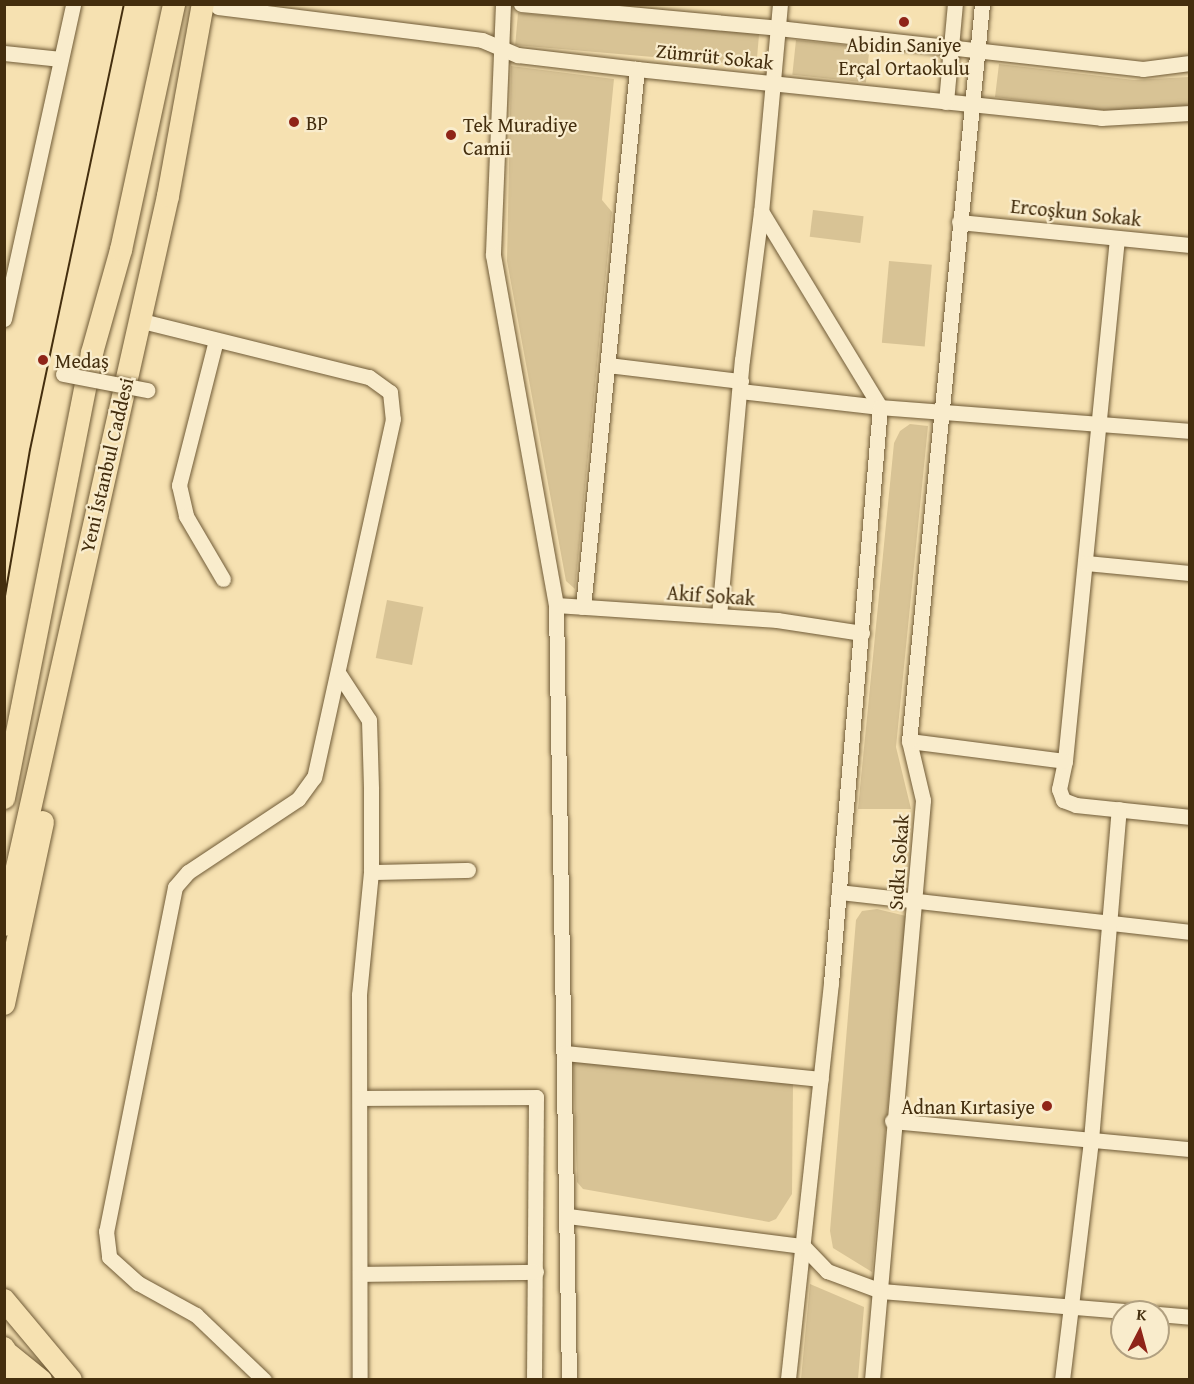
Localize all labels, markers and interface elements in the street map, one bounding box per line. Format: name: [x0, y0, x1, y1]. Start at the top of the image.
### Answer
marker: Abidin Saniye Erçal Ortaokulu: [897, 15, 911, 29]
place label: Abidin Saniye Erçal Ortaokulu: [838, 32, 970, 79]
street label: Zümrüt Sokak: [655, 38, 775, 74]
place label: BP: [306, 110, 328, 134]
place label: Tek Muradiye Camii: [463, 112, 577, 159]
marker: BP: [287, 115, 301, 129]
marker: Tek Muradiye Camii: [444, 128, 458, 142]
street label: Ercoşkun Sokak: [1009, 193, 1143, 231]
place label: Medaş: [55, 348, 109, 372]
marker: Medaş: [36, 353, 50, 367]
street label: Yeni İstanbul Caddesi: [74, 375, 138, 555]
street label: Akif Sokak: [666, 580, 756, 610]
street label: Sıdkı Sokak: [883, 813, 913, 911]
place label: Adnan Kırtasiye: [901, 1094, 1035, 1118]
marker: Adnan Kırtasiye: [1040, 1099, 1054, 1113]
north arrow: [1110, 1300, 1170, 1360]
text: K: [1135, 1302, 1148, 1327]

